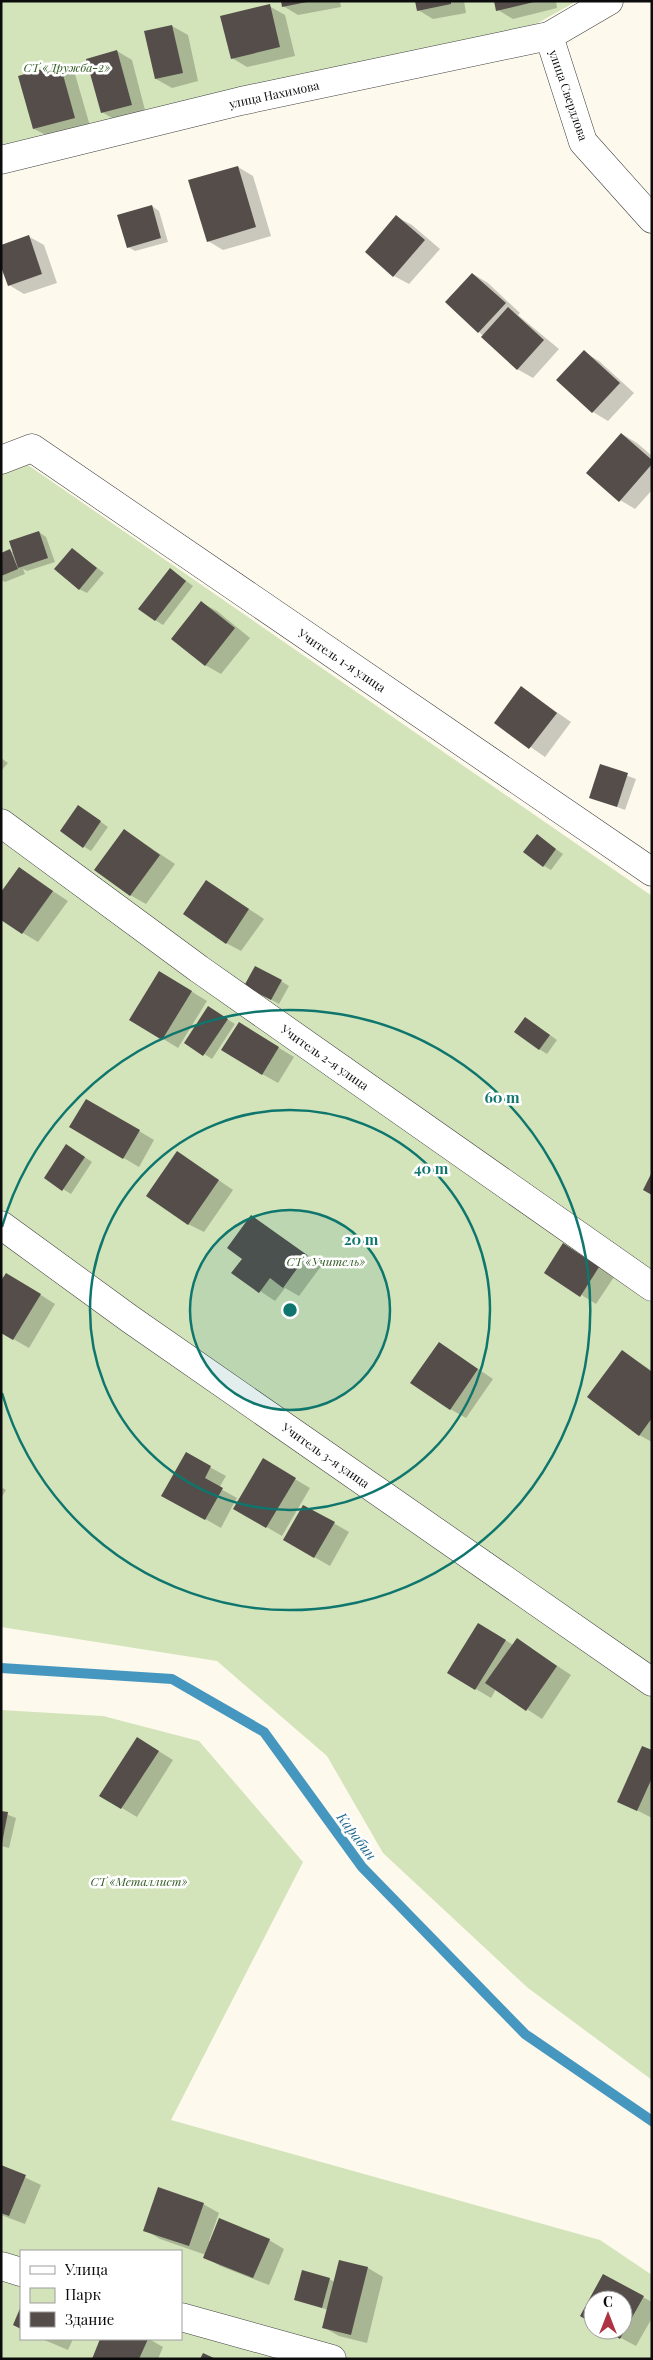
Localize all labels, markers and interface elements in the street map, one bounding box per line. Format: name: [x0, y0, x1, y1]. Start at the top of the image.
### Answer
street label: улица Свердлова: [546, 46, 592, 143]
park label: СТ «Дружба-2»: [23, 59, 111, 75]
street label: улица Нахимова: [226, 77, 321, 112]
street label: Учитель 1-я улица: [294, 624, 389, 695]
street label: Учитель 2-я улица: [277, 1020, 372, 1093]
text: 60 m: [484, 1087, 520, 1107]
text: 40 m: [414, 1158, 449, 1178]
text: 20 m: [344, 1229, 379, 1249]
park label: СТ «Учитель»: [287, 1253, 365, 1269]
centre of rings: [281, 1301, 299, 1319]
street label: Учитель 3-я улица: [278, 1418, 373, 1491]
water label: Карабин: [332, 1808, 381, 1864]
park label: СТ «Металлист»: [90, 1873, 188, 1889]
legend: [20, 2250, 182, 2340]
text: Улица: [64, 2259, 108, 2279]
text: Парк: [65, 2284, 101, 2304]
north arrow: [583, 2290, 633, 2340]
text: С: [603, 2292, 613, 2311]
text: Здание: [65, 2309, 114, 2329]

